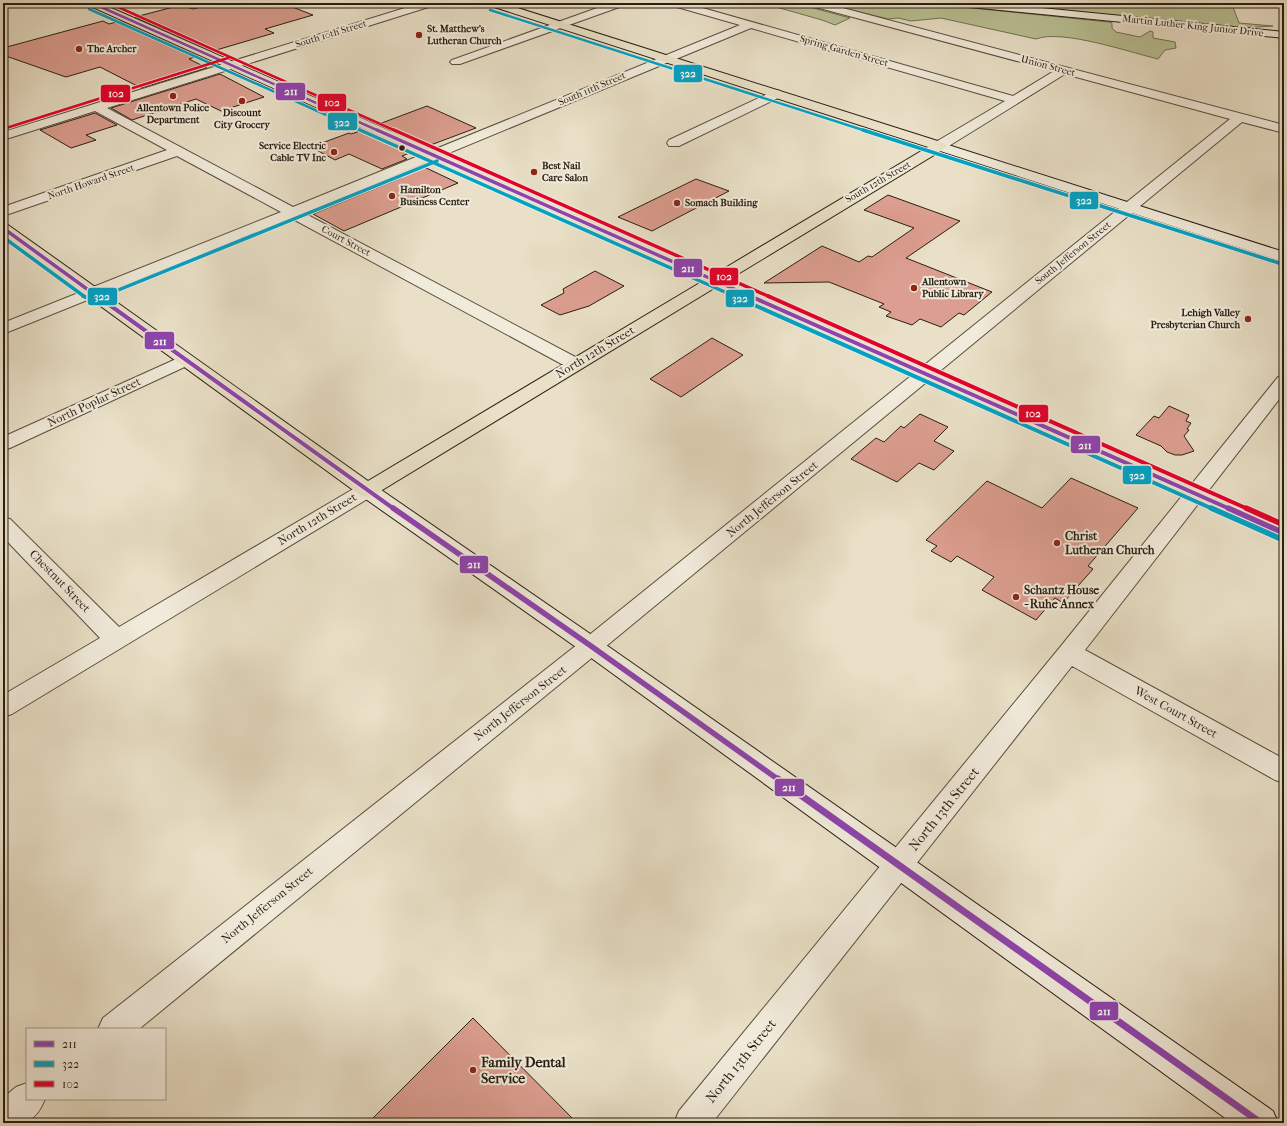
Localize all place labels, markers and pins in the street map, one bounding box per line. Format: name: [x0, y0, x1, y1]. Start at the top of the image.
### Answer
place label: St. Matthew's Lutheran Church: [427, 23, 502, 47]
marker: St. Matthew's Lutheran Church: [414, 30, 424, 40]
place label: The Archer: [86, 43, 137, 55]
marker: The Archer: [74, 44, 84, 54]
marker: Allentown Police Department: [168, 91, 178, 101]
marker: Discount City Grocery: [237, 96, 247, 106]
place label: Allentown Police Department: [136, 102, 209, 126]
place label: Discount City Grocery: [214, 107, 271, 131]
place label: Service Electric Cable TV Inc: [259, 140, 327, 164]
unlabelled marker: [397, 143, 407, 153]
marker: Service Electric Cable TV Inc: [329, 147, 339, 157]
place label: Best Nail Care Salon: [542, 160, 588, 184]
marker: Best Nail Care Salon: [529, 167, 539, 177]
place label: Hamilton Business Center: [400, 184, 470, 208]
marker: Hamilton Business Center: [387, 191, 397, 201]
place label: Somach Building: [685, 197, 758, 209]
marker: Somach Building: [672, 198, 682, 208]
place label: Allentown Public Library: [921, 276, 984, 300]
marker: Allentown Public Library: [909, 283, 919, 293]
place label: Lehigh Valley Presbyterian Church: [1150, 307, 1241, 331]
marker: Lehigh Valley Presbyterian Church: [1243, 314, 1253, 324]
place label: Christ Lutheran Church: [1065, 529, 1155, 557]
marker: Christ Lutheran Church: [1052, 538, 1062, 548]
place label: Schantz House - Ruhe Annex: [1024, 583, 1099, 611]
marker: Schantz House - Ruhe Annex: [1011, 592, 1021, 602]
place label: Family Dental Service: [480, 1054, 566, 1087]
marker: Family Dental Service: [468, 1065, 478, 1075]

